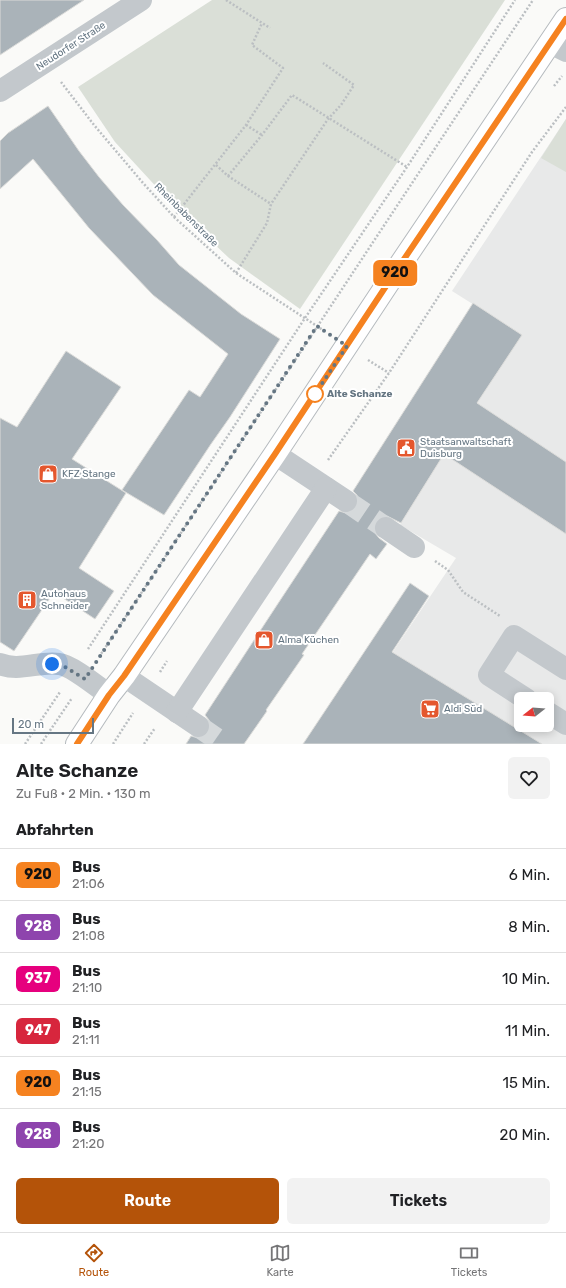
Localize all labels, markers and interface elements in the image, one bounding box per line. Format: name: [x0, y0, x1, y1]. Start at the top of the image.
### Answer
street label: Neudorfer Straße: [34, 19, 108, 73]
street label: Rheinbabenstraße: [152, 181, 221, 250]
line badge: 920: [372, 260, 418, 286]
text: 920: [381, 264, 409, 281]
marker: Alte Schanze: [306, 385, 324, 403]
place label: Alte Schanze: [327, 388, 393, 400]
place label: Staatsanwaltschaft Duisburg: [420, 436, 511, 460]
public building icon: Staatsanwaltschaft Duisburg: [395, 437, 417, 459]
shop icon: KFZ Stange: [37, 463, 59, 485]
place label: KFZ Stange: [62, 468, 116, 480]
place label: Autohaus Schneider: [41, 588, 88, 612]
building icon: Autohaus Schneider: [16, 589, 38, 611]
shop icon: Alma Küchen: [253, 629, 275, 651]
place label: Alma Küchen: [278, 634, 339, 646]
your location: [42, 654, 62, 674]
north arrow: [514, 692, 554, 732]
map controls: [514, 692, 554, 732]
supermarket icon: Aldi Süd: [419, 698, 441, 720]
place label: Aldi Süd: [444, 703, 482, 715]
scale bar: [12, 716, 94, 735]
text: 20 m: [18, 718, 44, 731]
button: heart: [508, 757, 550, 799]
text: Alte Schanze: [16, 759, 138, 782]
text: Zu Fuß · 2 Min. · 130 m: [16, 786, 151, 801]
text: Abfahrten: [16, 821, 94, 839]
text: Bus: [72, 858, 100, 876]
text: 920: [24, 866, 52, 883]
text: 6 Min.: [509, 866, 550, 884]
text: 21:06: [72, 876, 105, 891]
text: Bus: [72, 910, 100, 928]
text: 928: [24, 918, 52, 935]
text: 8 Min.: [508, 918, 550, 936]
text: 21:08: [72, 928, 105, 943]
text: Bus: [72, 962, 100, 980]
text: 937: [25, 970, 51, 987]
text: 10 Min.: [502, 970, 550, 988]
text: 21:10: [72, 980, 102, 995]
text: Bus: [72, 1014, 100, 1032]
text: 947: [25, 1022, 51, 1039]
text: 11 Min.: [505, 1022, 550, 1040]
text: 21:11: [72, 1032, 100, 1047]
text: Bus: [72, 1066, 100, 1084]
text: 920: [24, 1074, 52, 1091]
text: 15 Min.: [503, 1074, 550, 1092]
text: 21:15: [72, 1084, 102, 1099]
text: Bus: [72, 1118, 100, 1136]
text: 928: [24, 1126, 52, 1143]
text: 20 Min.: [500, 1126, 550, 1144]
text: 21:20: [72, 1136, 104, 1151]
button: Route: [16, 1178, 279, 1224]
button: Tickets: [287, 1178, 550, 1224]
tab: Route: [79, 1242, 109, 1279]
tab: Karte: [266, 1242, 294, 1279]
tab: Tickets: [451, 1242, 487, 1279]

